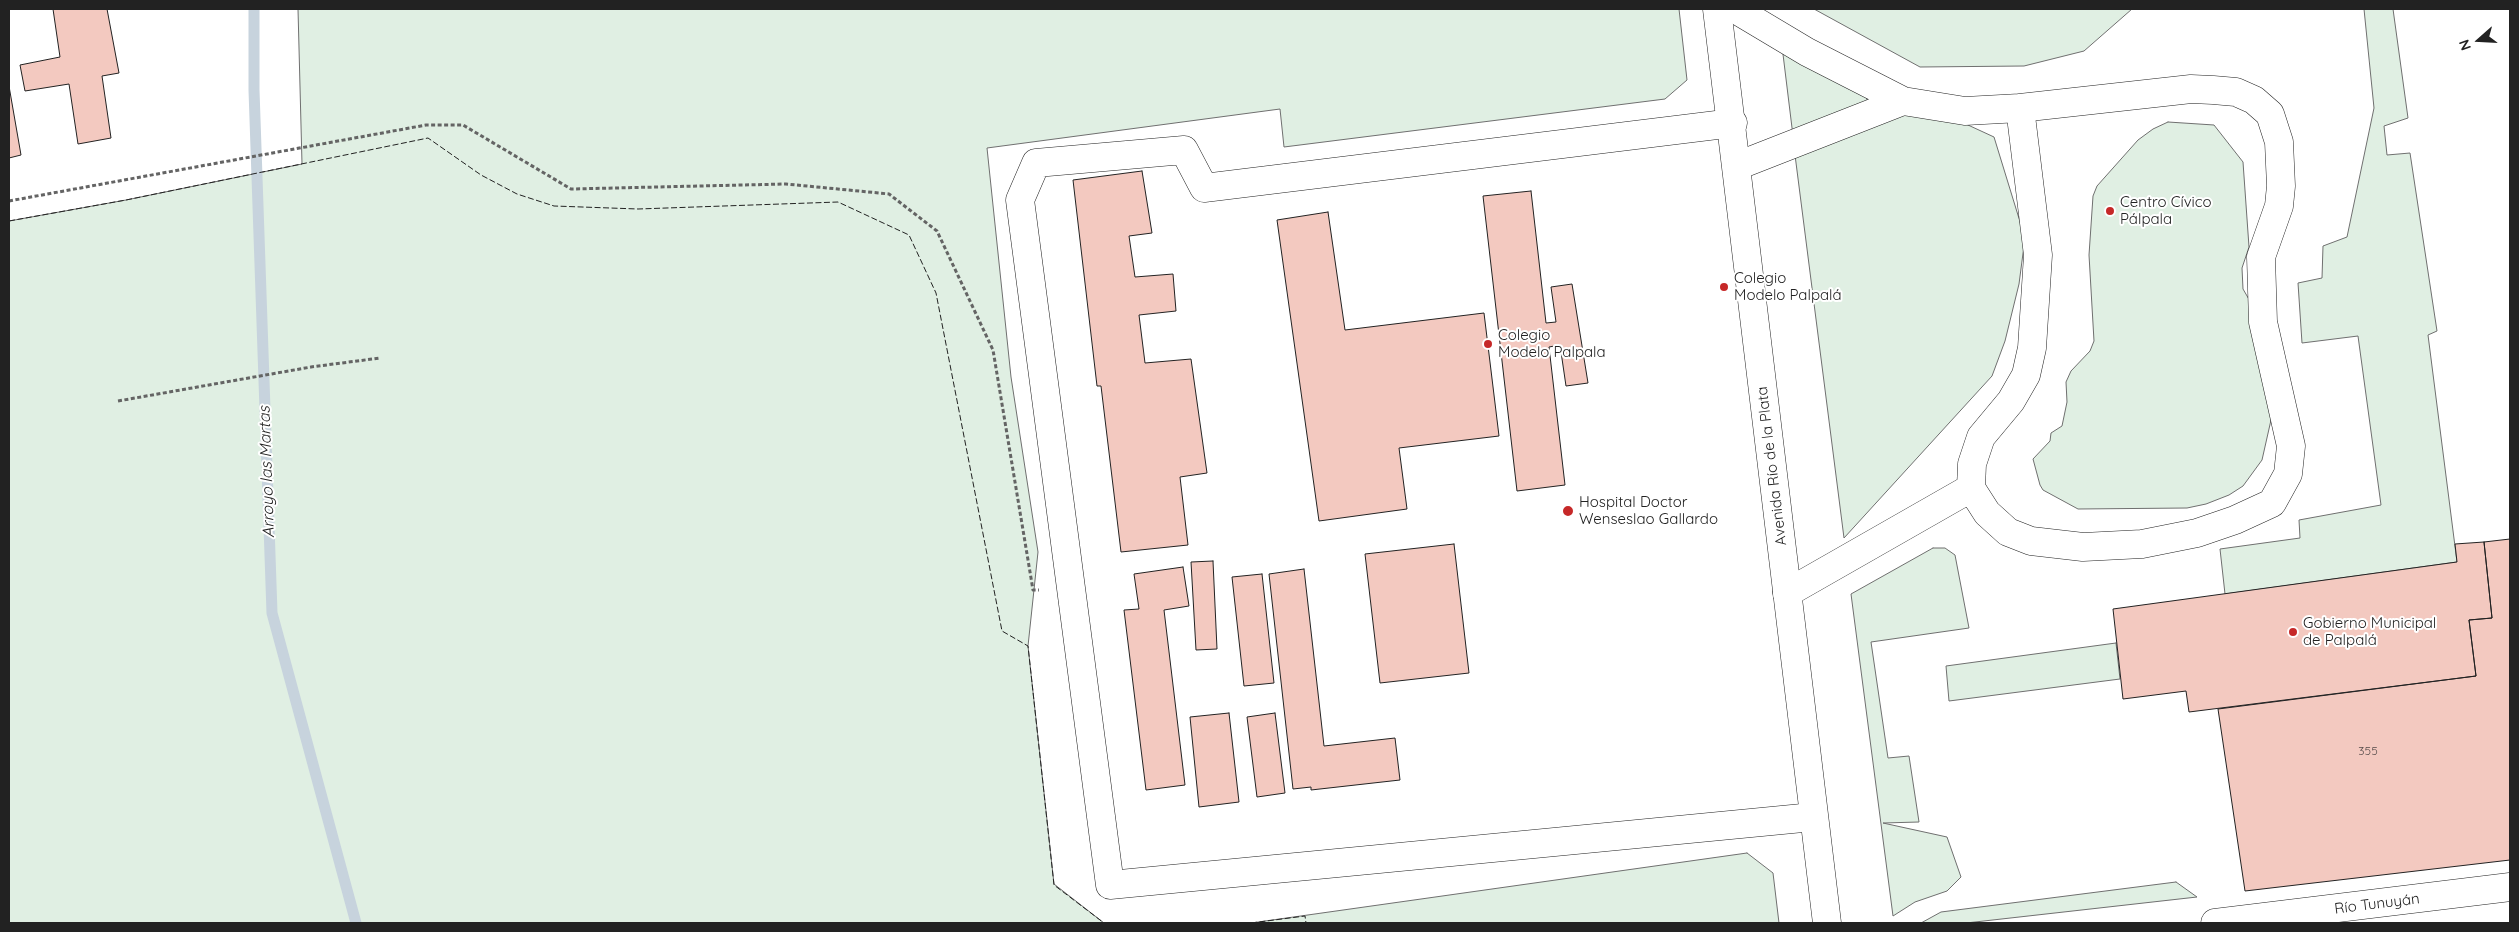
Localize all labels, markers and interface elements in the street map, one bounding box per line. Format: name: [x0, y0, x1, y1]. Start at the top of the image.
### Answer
north arrow: [2454, 15, 2504, 65]
text: N: [2455, 37, 2475, 53]
place label: Centro Cívico Pálpala: [2120, 193, 2212, 228]
marker: Centro Cívico Pálpala: [2104, 205, 2116, 217]
place label: Colegio Modelo Palpalá: [1734, 269, 1842, 304]
marker: Colegio Modelo Palpalá: [1718, 281, 1730, 293]
place label: Colegio Modelo Palpala: [1498, 326, 1606, 361]
marker: Colegio Modelo Palpala: [1482, 338, 1494, 350]
street label: Avenida Río de la Plata: [1753, 385, 1791, 547]
water label: Arroyo las Martas: [255, 406, 279, 538]
place label: Hospital Doctor Wenseslao Gallardo: [1579, 493, 1718, 528]
marker: Hospital Doctor Wenseslao Gallardo: [1561, 504, 1575, 518]
place label: Gobierno Municipal de Palpalá: [2303, 614, 2436, 649]
marker: Gobierno Municipal de Palpalá: [2287, 626, 2299, 638]
house number: 355: [2358, 744, 2378, 758]
street label: Río Tunuyán: [2333, 890, 2421, 918]

